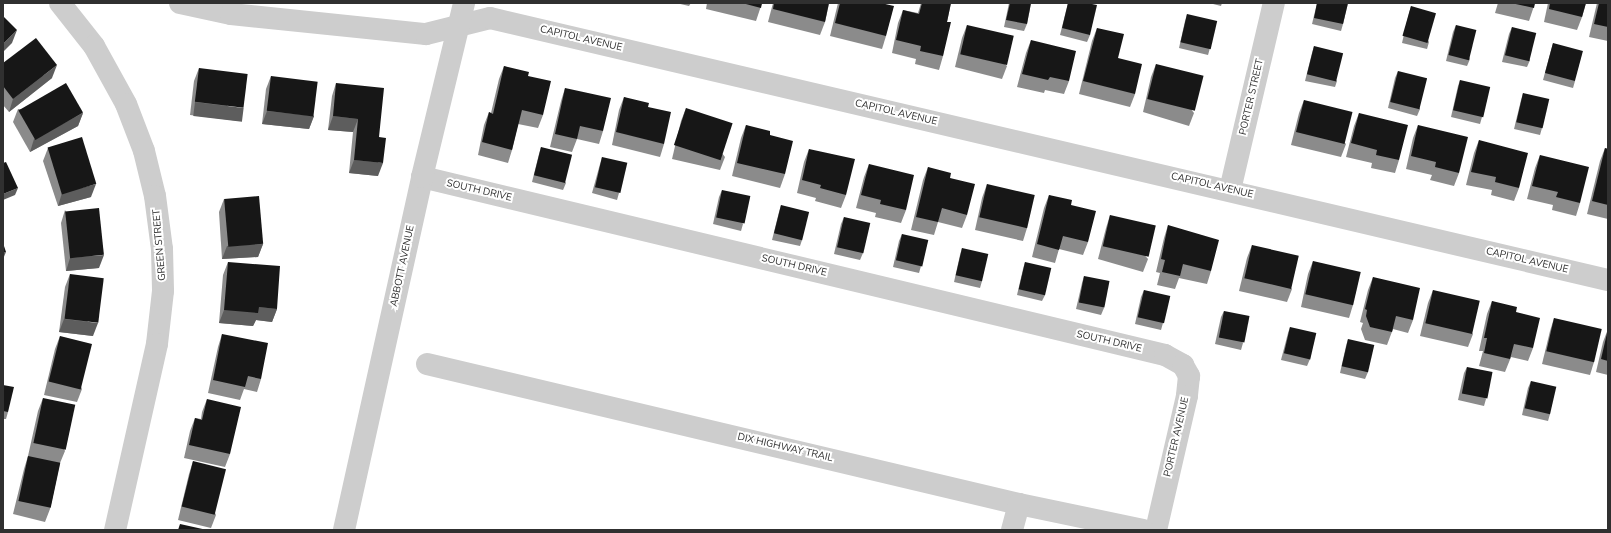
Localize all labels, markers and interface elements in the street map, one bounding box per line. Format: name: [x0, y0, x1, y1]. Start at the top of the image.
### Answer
street label: CAPITOL AVENUE: [539, 24, 623, 54]
street label: PORTER STREET: [1237, 58, 1267, 136]
street label: CAPITOL AVENUE: [854, 98, 938, 128]
street label: CAPITOL AVENUE: [1170, 171, 1254, 201]
street label: SOUTH DRIVE: [445, 178, 513, 204]
street label: GREEN STREET: [151, 209, 169, 281]
street label: ABBOTT AVENUE: [389, 224, 417, 308]
street label: CAPITOL AVENUE: [1485, 246, 1569, 276]
street label: SOUTH DRIVE: [760, 253, 828, 279]
street label: SOUTH DRIVE: [1075, 329, 1143, 355]
street label: PORTER AVENUE: [1162, 396, 1192, 478]
street label: DIX HIGHWAY TRAIL: [736, 431, 834, 465]

